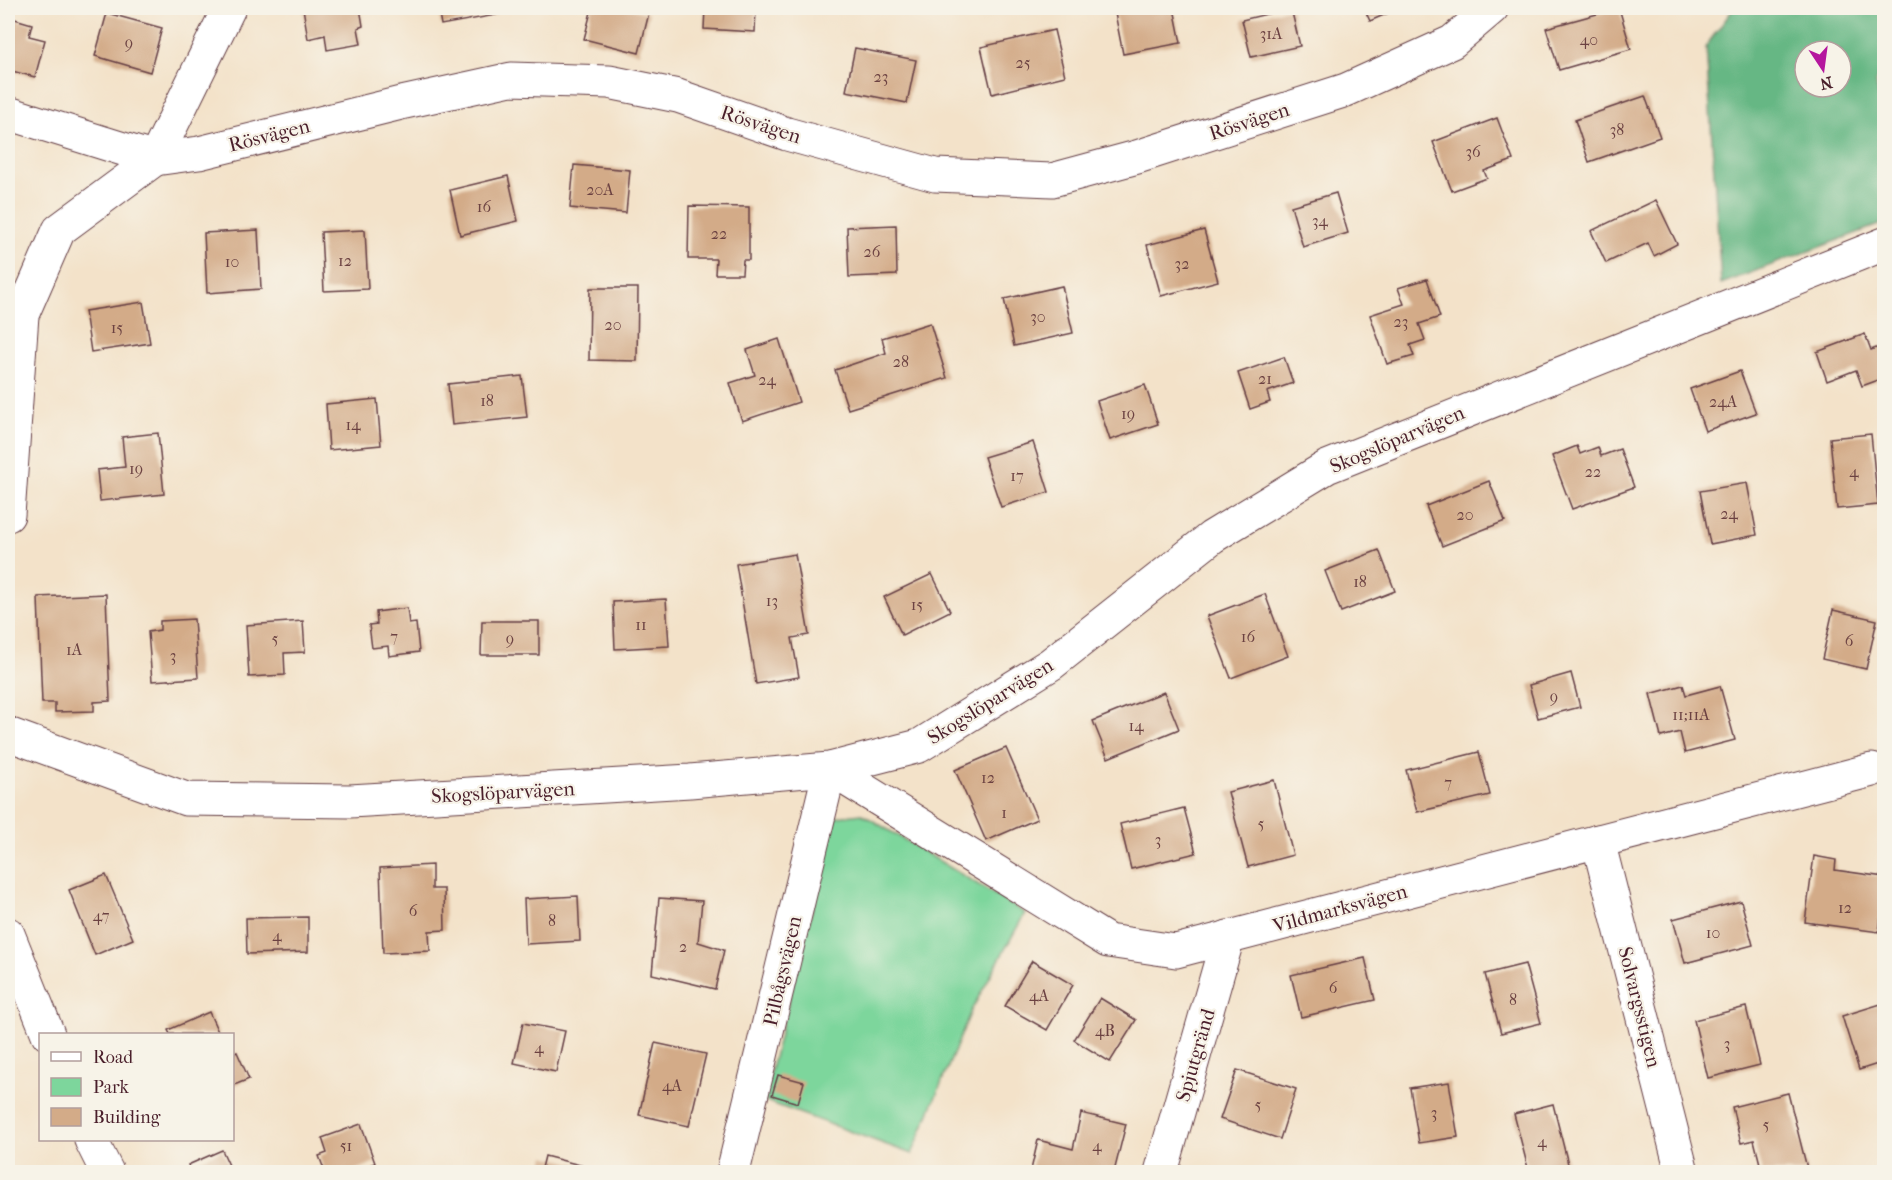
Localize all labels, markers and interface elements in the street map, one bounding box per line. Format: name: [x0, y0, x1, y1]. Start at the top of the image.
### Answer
house number: 31A: [1260, 24, 1283, 43]
house number: 40: [1580, 30, 1598, 49]
house number: 9: [125, 33, 133, 52]
north arrow: [1793, 39, 1853, 99]
house number: 25: [1015, 53, 1031, 72]
house number: 23: [874, 67, 888, 86]
text: N: [1817, 73, 1834, 94]
street label: Rösvägen: [1206, 98, 1293, 145]
street label: Rösvägen: [718, 101, 804, 148]
street label: Rösvägen: [226, 114, 313, 157]
house number: 38: [1610, 120, 1624, 139]
house number: 36: [1465, 142, 1481, 161]
house number: 20A: [586, 180, 614, 199]
house number: 16: [477, 197, 491, 216]
house number: 34: [1312, 211, 1329, 230]
house number: 22: [711, 224, 727, 243]
house number: 26: [864, 242, 881, 261]
house number: 12: [338, 251, 352, 270]
house number: 10: [225, 252, 239, 271]
house number: 32: [1175, 254, 1189, 273]
house number: 30: [1030, 307, 1046, 326]
house number: 23: [1394, 312, 1408, 331]
house number: 20: [604, 315, 622, 334]
house number: 15: [111, 318, 123, 337]
house number: 28: [893, 352, 909, 371]
house number: 21: [1258, 369, 1272, 388]
house number: 24: [758, 370, 776, 389]
house number: 18: [480, 391, 494, 410]
house number: 24A: [1709, 392, 1738, 411]
street label: Skogslöparvägen: [1327, 401, 1468, 478]
house number: 19: [1121, 404, 1135, 423]
house number: 14: [345, 415, 361, 434]
house number: 19: [129, 459, 143, 478]
house number: 22: [1585, 462, 1601, 481]
house number: 4: [1849, 462, 1859, 481]
house number: 17: [1010, 466, 1024, 485]
house number: 24: [1720, 504, 1738, 523]
house number: 20: [1456, 505, 1474, 524]
house number: 18: [1353, 572, 1367, 591]
house number: 13: [766, 591, 778, 610]
house number: 15: [911, 595, 923, 614]
house number: 11: [635, 615, 647, 634]
house number: 7: [390, 627, 398, 646]
house number: 16: [1241, 627, 1255, 646]
house number: 5: [272, 629, 279, 648]
house number: 9: [506, 629, 514, 648]
house number: 6: [1845, 631, 1854, 650]
house number: 1A: [66, 640, 83, 659]
house number: 3: [170, 646, 176, 665]
street label: Skogslöparvägen: [923, 653, 1058, 749]
house number: 9: [1550, 687, 1558, 706]
house number: 11;11A: [1672, 705, 1710, 724]
house number: 14: [1128, 716, 1144, 735]
house number: 12: [981, 768, 995, 787]
house number: 7: [1444, 773, 1452, 792]
street label: Skogslöparvägen: [431, 777, 576, 808]
house number: 1: [1001, 803, 1007, 822]
house number: 5: [1258, 814, 1265, 833]
house number: 3: [1155, 830, 1161, 849]
street label: Vildmarksvägen: [1269, 879, 1410, 938]
house number: 12: [1838, 898, 1852, 917]
house number: 6: [409, 901, 418, 920]
house number: 47: [93, 906, 110, 925]
house number: 8: [548, 911, 556, 930]
street label: Pilbågsvägen: [759, 913, 806, 1028]
house number: 10: [1706, 923, 1720, 942]
house number: 4: [272, 926, 282, 945]
house number: 2: [679, 937, 687, 956]
street label: Solvargsstigen: [1613, 944, 1666, 1070]
house number: 6: [1329, 978, 1338, 997]
house number: 4A: [1029, 986, 1050, 1005]
house number: 8: [1509, 990, 1517, 1009]
street label: Spjutgränd: [1171, 1005, 1220, 1104]
house number: 4B: [1095, 1021, 1115, 1040]
legend: [39, 1033, 234, 1141]
house number: 3: [1724, 1034, 1730, 1053]
house number: 4: [534, 1038, 544, 1057]
text: Road: [93, 1047, 133, 1068]
house number: 4A: [662, 1076, 683, 1095]
text: Park: [93, 1077, 130, 1098]
house number: 5: [1255, 1095, 1262, 1114]
house number: 3: [1431, 1103, 1437, 1122]
text: Building: [93, 1107, 161, 1128]
house number: 5: [1763, 1115, 1770, 1134]
house number: 4: [1537, 1132, 1547, 1151]
house number: 51: [340, 1136, 352, 1155]
house number: 4: [1092, 1136, 1102, 1155]

